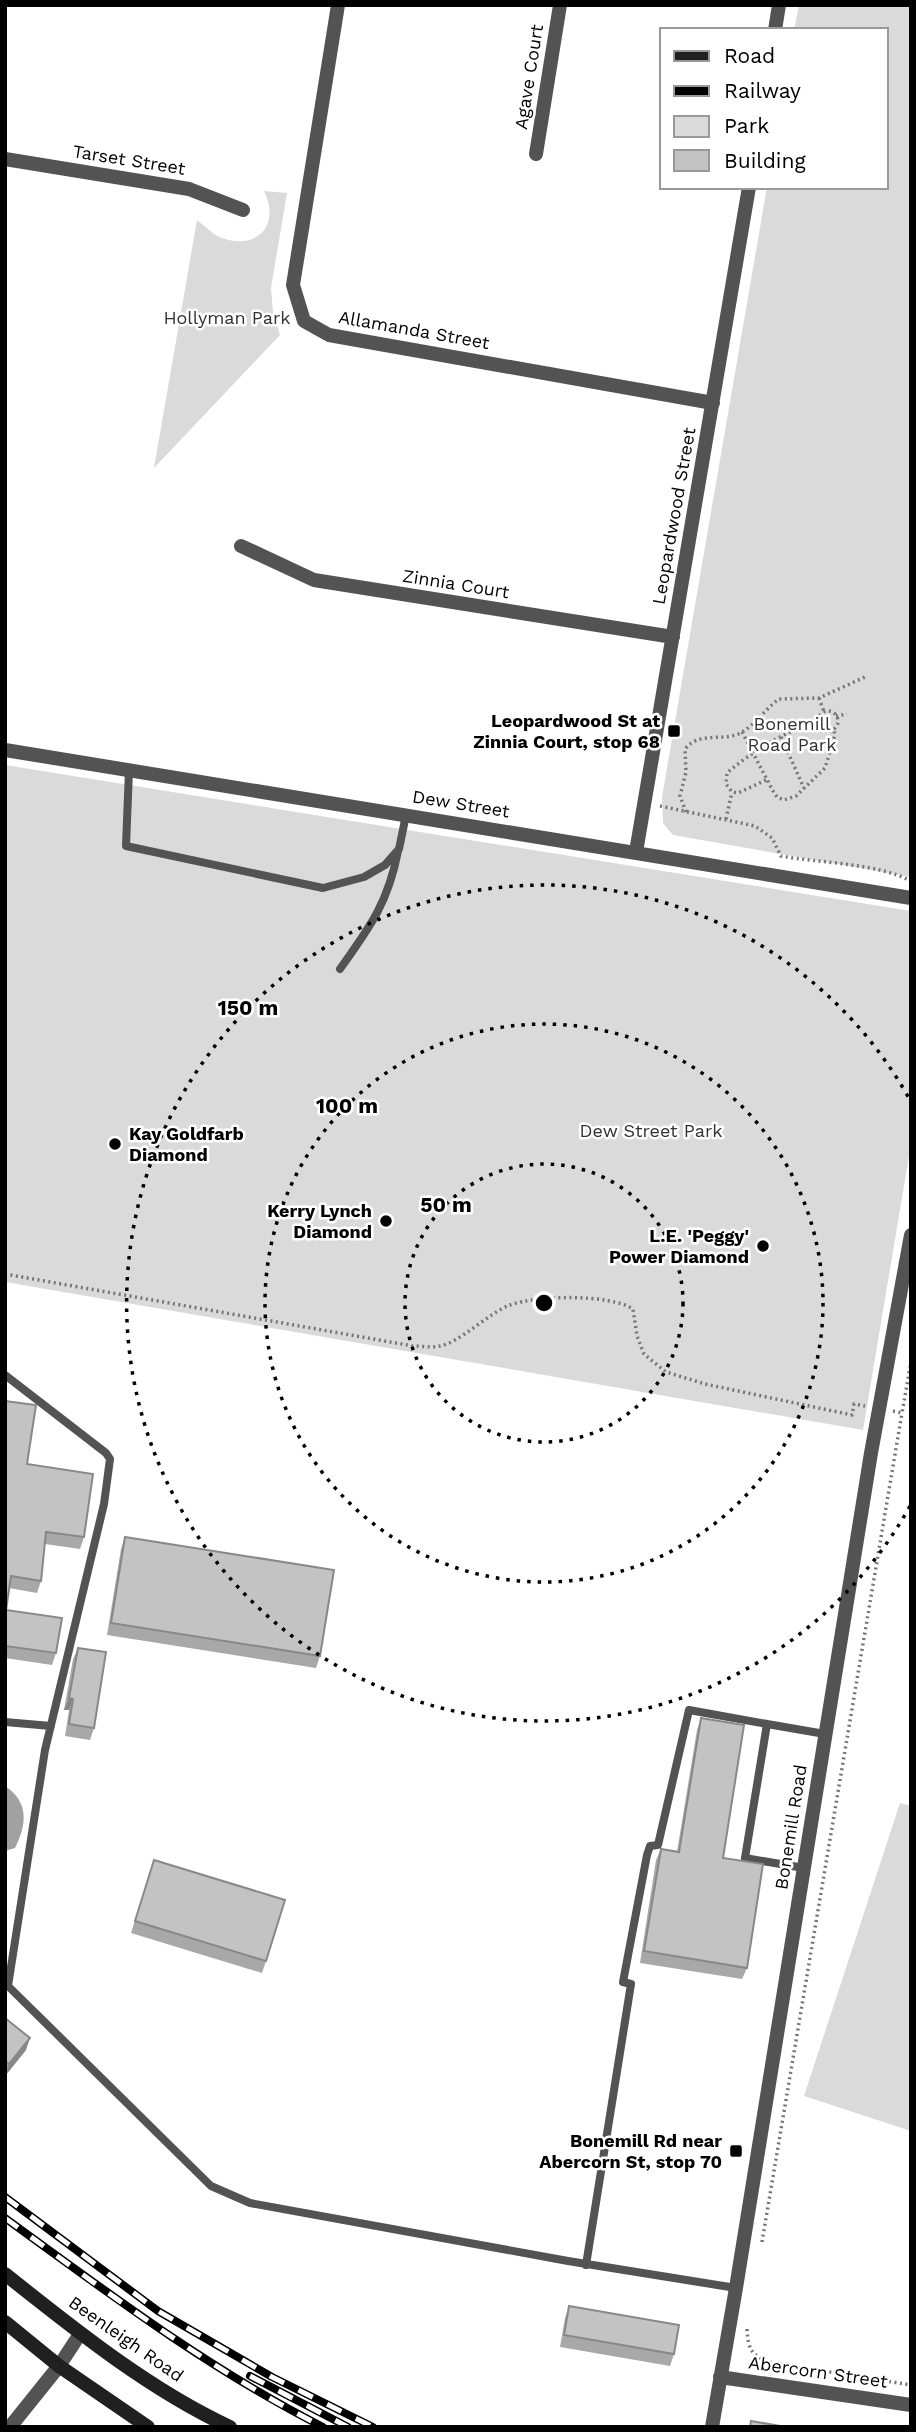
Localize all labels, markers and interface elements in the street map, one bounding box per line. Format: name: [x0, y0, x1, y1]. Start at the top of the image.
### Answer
street label: Agave Court: [510, 23, 547, 131]
legend: [660, 28, 888, 189]
text: Road: [724, 43, 775, 68]
text: Railway: [724, 78, 801, 103]
text: Park: [724, 113, 769, 138]
street label: Tarset Street: [71, 140, 187, 179]
text: Building: [724, 148, 806, 173]
street label: Allamanda Street: [337, 306, 492, 353]
park label: Hollyman Park: [163, 307, 291, 328]
street label: Leopardwood Street: [648, 425, 700, 606]
street label: Zinnia Court: [401, 565, 511, 602]
place label: Leopardwood St at Zinnia Court, stop 68: [473, 710, 660, 752]
park label: Bonemill Road Park: [748, 713, 836, 755]
marker: Leopardwood St at Zinnia Court, stop 68: [666, 723, 682, 739]
street label: Dew Street: [411, 785, 512, 822]
text: 150 m: [218, 995, 278, 1020]
text: 100 m: [316, 1093, 378, 1118]
park label: Dew Street Park: [580, 1120, 722, 1141]
place label: Kay Goldfarb Diamond: [129, 1123, 244, 1165]
marker: Kay Goldfarb Diamond: [107, 1136, 123, 1152]
text: 50 m: [420, 1192, 472, 1217]
place label: Kerry Lynch Diamond: [267, 1200, 372, 1242]
marker: Kerry Lynch Diamond: [378, 1213, 394, 1229]
place label: L.E. 'Peggy' Power Diamond: [609, 1225, 749, 1267]
marker: L.E. 'Peggy' Power Diamond: [755, 1238, 771, 1254]
centre of rings: [532, 1291, 556, 1315]
street label: Bonemill Road: [770, 1763, 811, 1891]
place label: Bonemill Rd near Abercorn St, stop 70: [539, 2130, 722, 2172]
marker: Bonemill Rd near Abercorn St, stop 70: [728, 2143, 744, 2159]
street label: Beenleigh Road: [65, 2291, 188, 2386]
street label: Abercorn Street: [747, 2351, 889, 2392]

